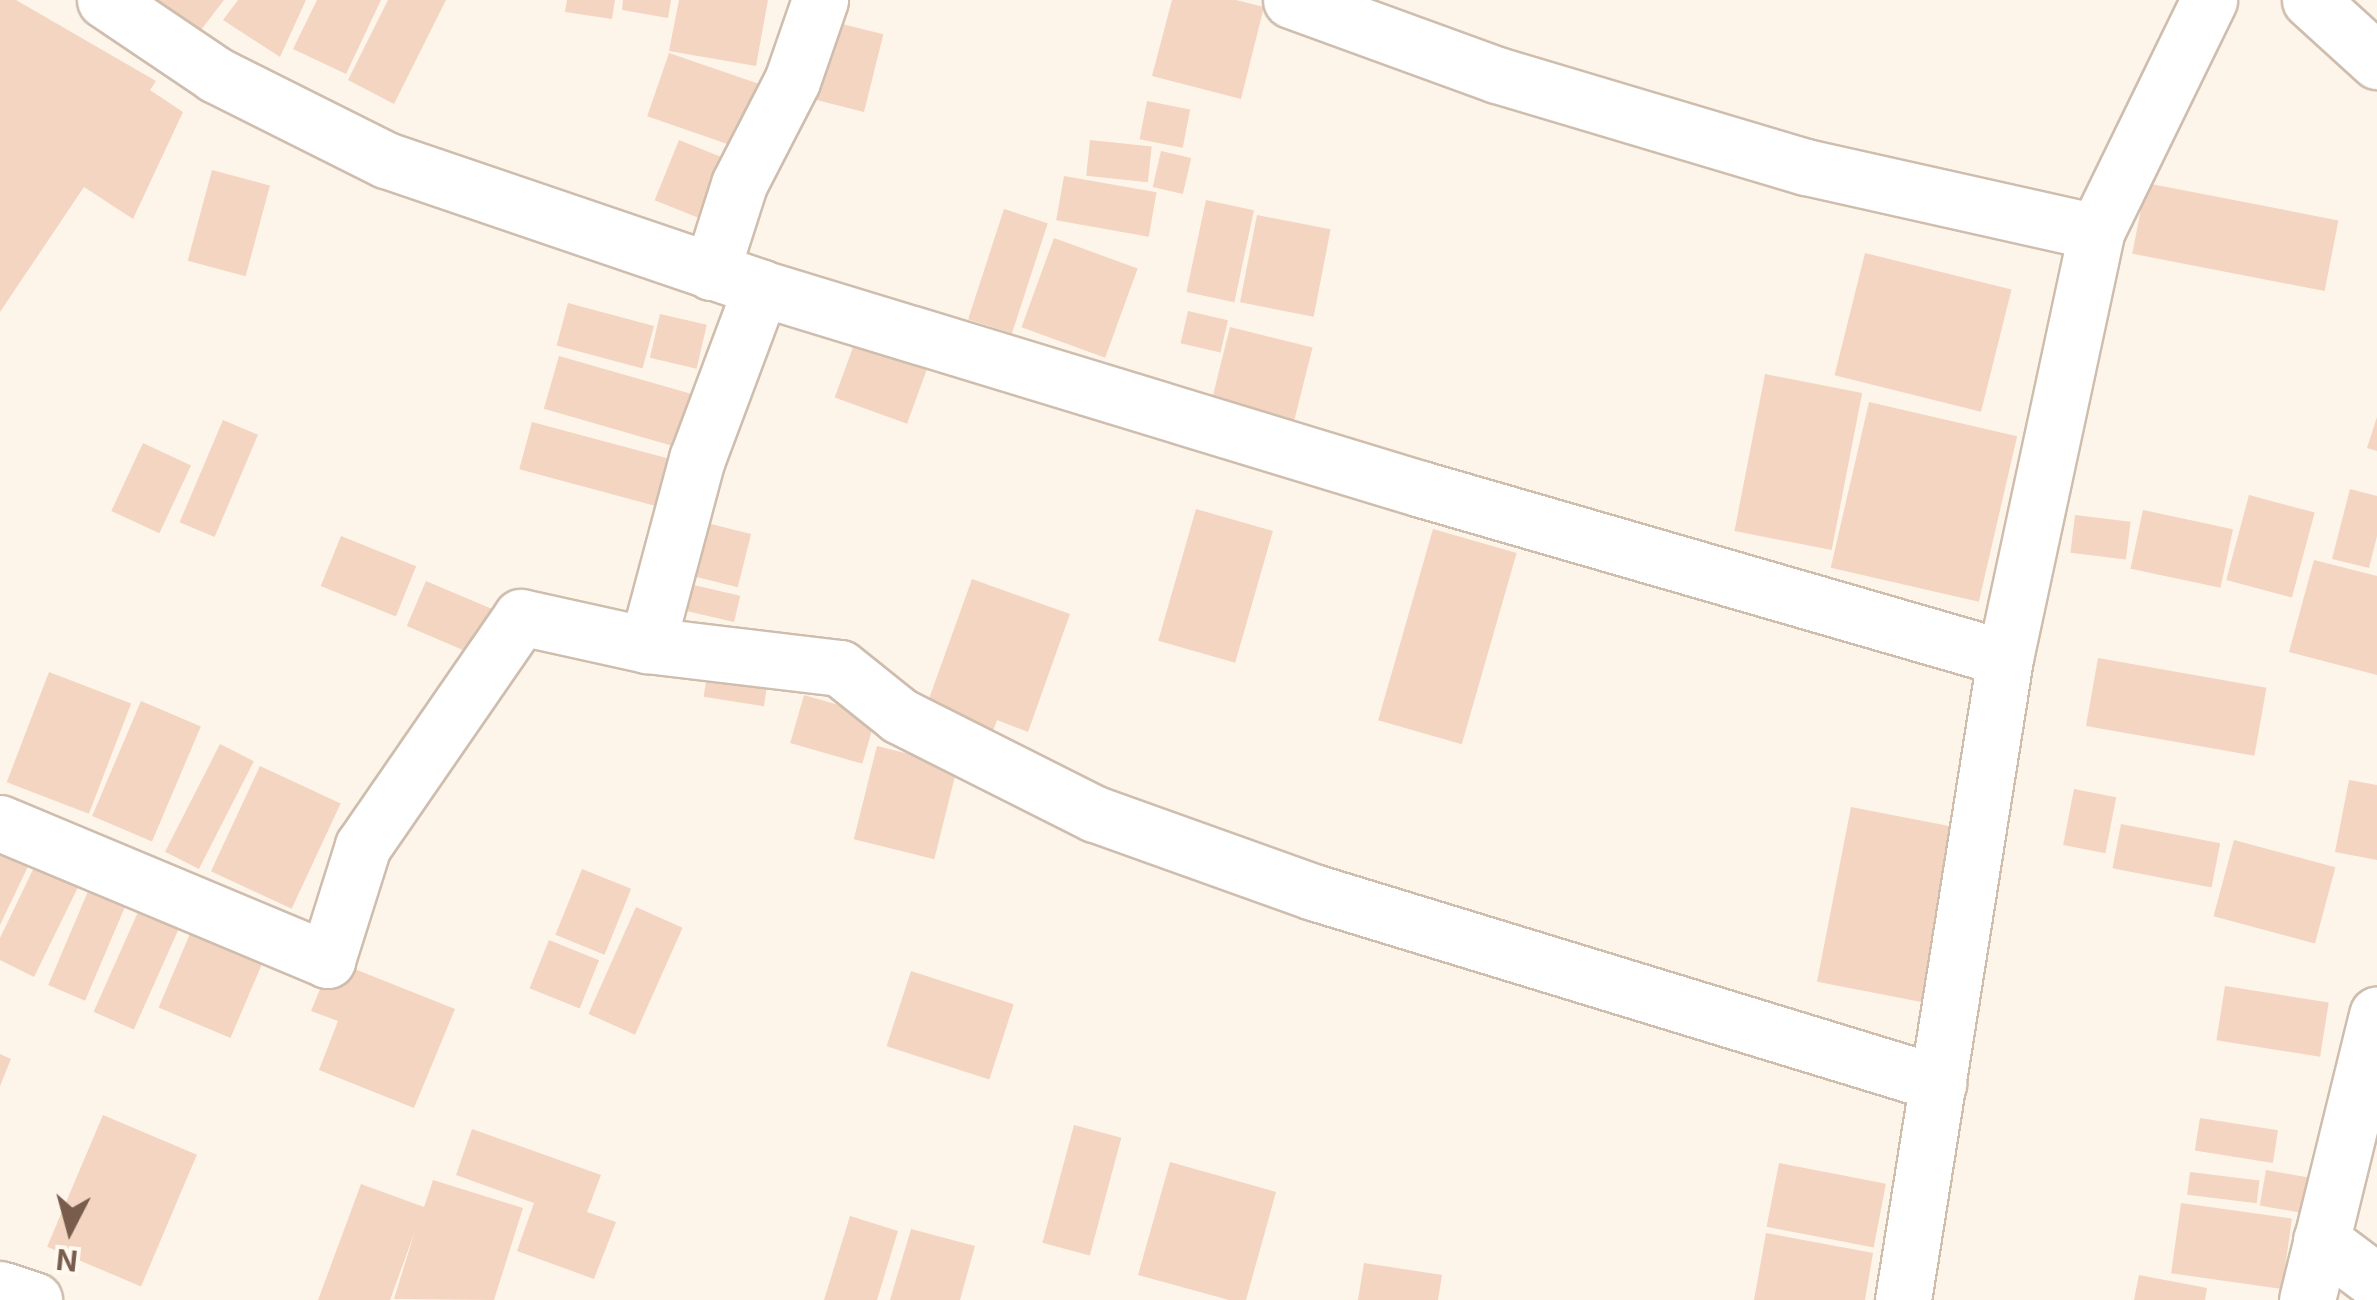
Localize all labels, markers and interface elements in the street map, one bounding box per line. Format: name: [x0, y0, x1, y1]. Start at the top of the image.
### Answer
north arrow: [20, 1180, 120, 1280]
text: N: [54, 1242, 79, 1278]

